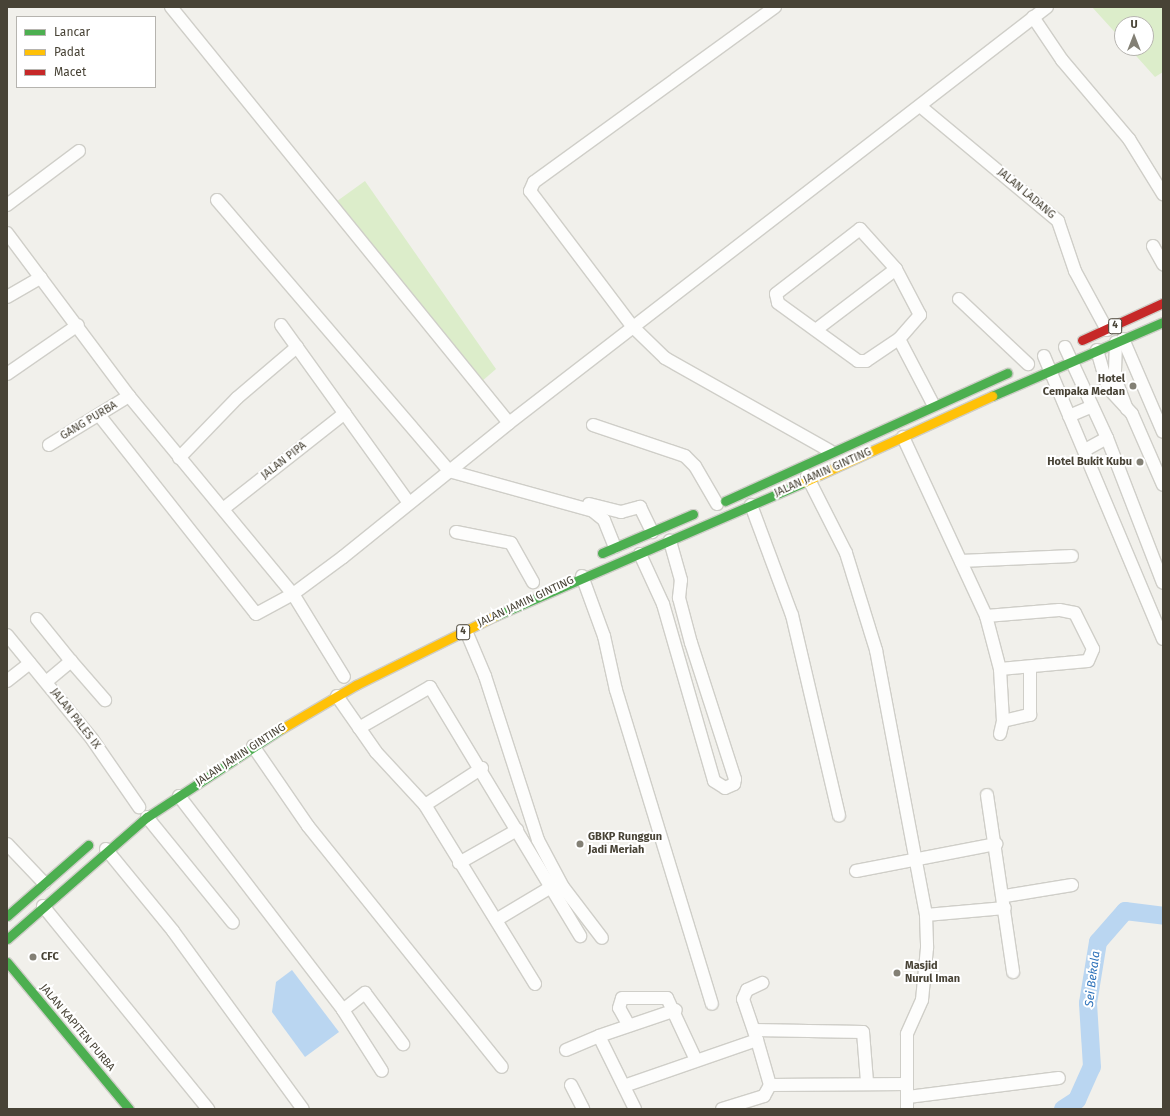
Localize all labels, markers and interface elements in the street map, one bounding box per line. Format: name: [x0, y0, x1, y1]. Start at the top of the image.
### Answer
legend: [16, 16, 156, 88]
north arrow: [1114, 16, 1154, 56]
text: U: [1130, 18, 1138, 31]
text: Lancar: [54, 25, 90, 39]
text: Padat: [54, 45, 85, 59]
text: Macet: [54, 65, 86, 79]
street label: JALAN LADANG: [994, 166, 1058, 222]
road number: 4: [1108, 318, 1122, 334]
place label: Hotel Cempaka Medan: [1043, 373, 1125, 399]
marker: Hotel Cempaka Medan: [1128, 381, 1138, 391]
street label: GANG PURBA: [58, 399, 120, 443]
street label: JALAN PIPA: [259, 439, 309, 483]
street label: JALAN JAMIN GINTING: [772, 446, 874, 500]
place label: Hotel Bukit Kubu: [1047, 455, 1132, 469]
marker: Hotel Bukit Kubu: [1135, 457, 1145, 467]
street label: JALAN JAMIN GINTING: [476, 574, 576, 630]
road number: 4: [456, 624, 470, 640]
street label: JALAN PALES IX: [47, 686, 103, 752]
street label: JALAN JAMIN GINTING: [193, 721, 289, 789]
place label: GBKP Runggun Jadi Meriah: [588, 831, 662, 857]
marker: GBKP Runggun Jadi Meriah: [575, 839, 585, 849]
place label: CFC: [41, 950, 59, 964]
water label: Sei Bekala: [1082, 950, 1104, 1008]
marker: CFC: [28, 952, 38, 962]
place label: Masjid Nurul Iman: [905, 960, 960, 986]
marker: Masjid Nurul Iman: [892, 968, 902, 978]
street label: JALAN KAPITEN PURBA: [37, 982, 117, 1074]

